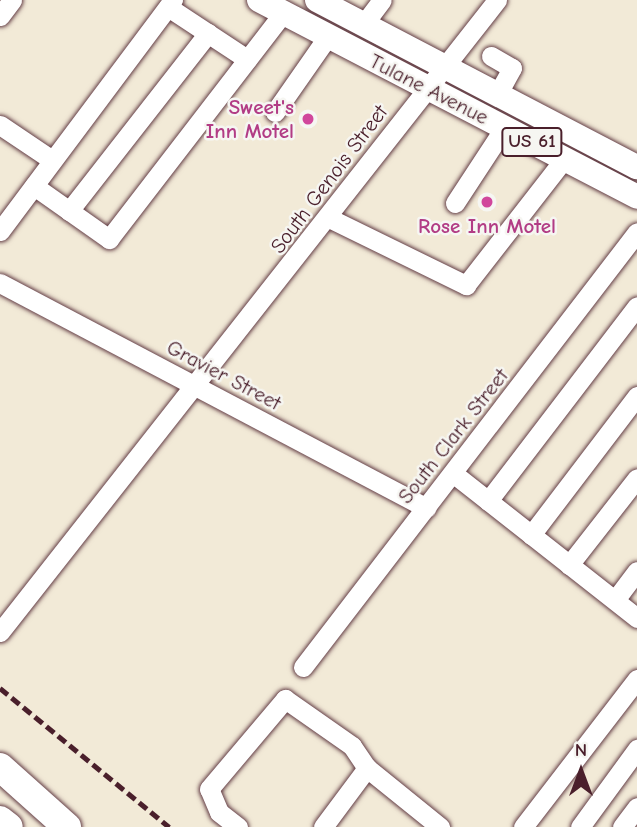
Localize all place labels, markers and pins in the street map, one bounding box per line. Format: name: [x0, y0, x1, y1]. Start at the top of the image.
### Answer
place label: Sweet's Inn Motel: [206, 94, 294, 144]
marker: Sweet's Inn Motel: [300, 111, 316, 127]
marker: Rose Inn Motel: [479, 194, 495, 210]
place label: Rose Inn Motel: [418, 213, 556, 239]

